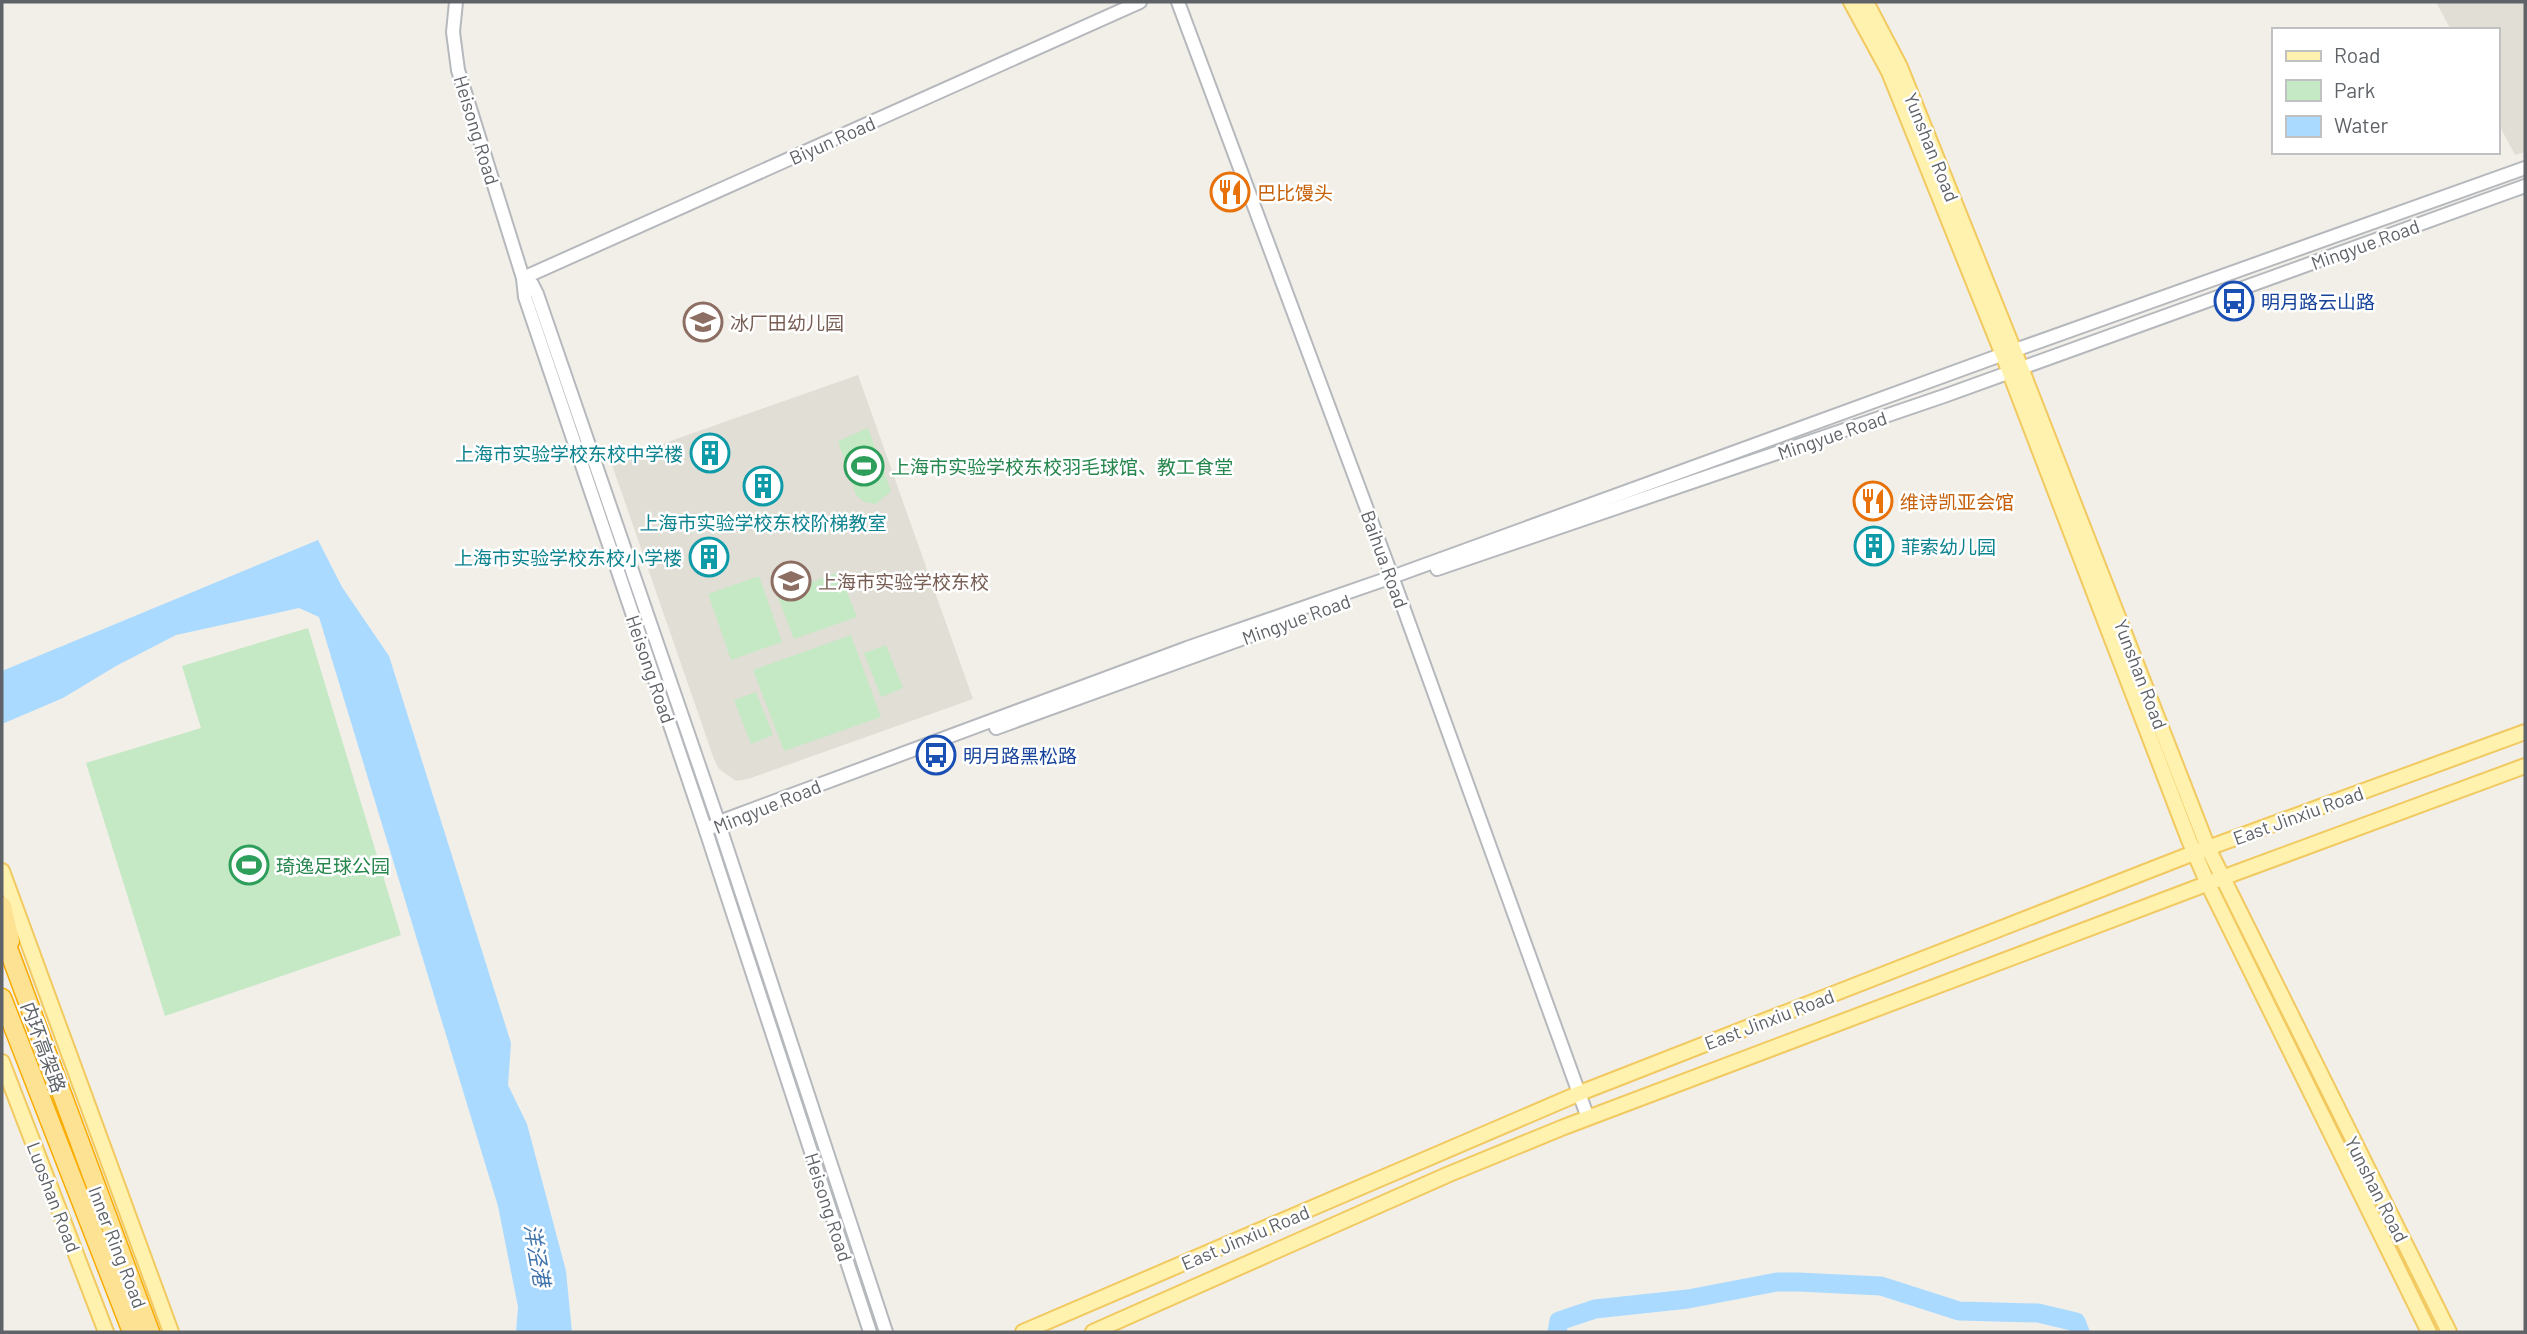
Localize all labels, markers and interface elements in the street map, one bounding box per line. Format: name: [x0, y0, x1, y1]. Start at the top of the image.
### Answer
legend: [2272, 28, 2499, 154]
text: Road: [2334, 42, 2380, 67]
street label: Heisong Road: [449, 73, 505, 187]
text: Park: [2334, 77, 2375, 102]
street label: Yunshan Road: [1900, 89, 1964, 205]
street label: Biyun Road: [785, 111, 879, 169]
text: Water: [2334, 112, 2389, 137]
restaurant icon: 巴比馒头: [1209, 171, 1251, 213]
place label: 巴比馒头: [1257, 181, 1333, 204]
street label: Mingyue Road: [2308, 214, 2422, 274]
bus stop icon: 明月路云山路: [2213, 280, 2255, 322]
place label: 明月路云山路: [2261, 290, 2375, 313]
school or university icon: 冰厂田幼儿园: [682, 301, 724, 343]
place label: 冰厂田幼儿园: [730, 311, 844, 334]
street label: Mingyue Road: [1774, 406, 1890, 464]
building icon: 上海市实验学校东校中学楼: [689, 432, 731, 474]
place label: 上海市实验学校东校中学楼: [455, 442, 683, 465]
sports icon: 上海市实验学校东校羽毛球馆、教工食堂: [843, 445, 885, 487]
place label: 上海市实验学校东校羽毛球馆、教工食堂: [891, 455, 1233, 478]
building icon: 上海市实验学校东校阶梯教室: [742, 465, 784, 507]
restaurant icon: 维诗凯亚会馆: [1852, 480, 1894, 522]
place label: 维诗凯亚会馆: [1900, 490, 2014, 513]
street label: Baihua Road: [1357, 507, 1413, 611]
place label: 上海市实验学校东校阶梯教室: [639, 511, 887, 534]
building icon: 菲索幼儿园: [1853, 525, 1895, 567]
place label: 菲索幼儿园: [1901, 535, 1996, 558]
building icon: 上海市实验学校东校小学楼: [688, 536, 730, 578]
place label: 上海市实验学校东校小学楼: [454, 546, 682, 569]
school or university icon: 上海市实验学校东校: [770, 560, 812, 602]
place label: 上海市实验学校东校: [818, 570, 989, 593]
street label: Mingyue Road: [1239, 589, 1353, 649]
street label: Heisong Road: [622, 612, 680, 726]
street label: Yunshan Road: [2110, 616, 2172, 732]
bus stop icon: 明月路黑松路: [915, 734, 957, 776]
place label: 明月路黑松路: [963, 744, 1077, 767]
street label: Mingyue Road: [710, 774, 824, 838]
street label: East Jinxiu Road: [2230, 781, 2366, 849]
sports icon: 琦逸足球公园: [228, 844, 270, 886]
place label: 琦逸足球公园: [276, 854, 390, 877]
street label: East Jinxiu Road: [1701, 984, 1837, 1054]
street label: 内环高架路: [17, 998, 71, 1096]
street label: Yunshan Road: [2340, 1132, 2414, 1246]
street label: Luoshan Road: [22, 1139, 86, 1255]
street label: Heisong Road: [801, 1150, 857, 1264]
street label: Inner Ring Road: [84, 1183, 152, 1311]
street label: East Jinxiu Road: [1177, 1200, 1313, 1274]
water label: 洋泾港: [520, 1222, 556, 1291]

